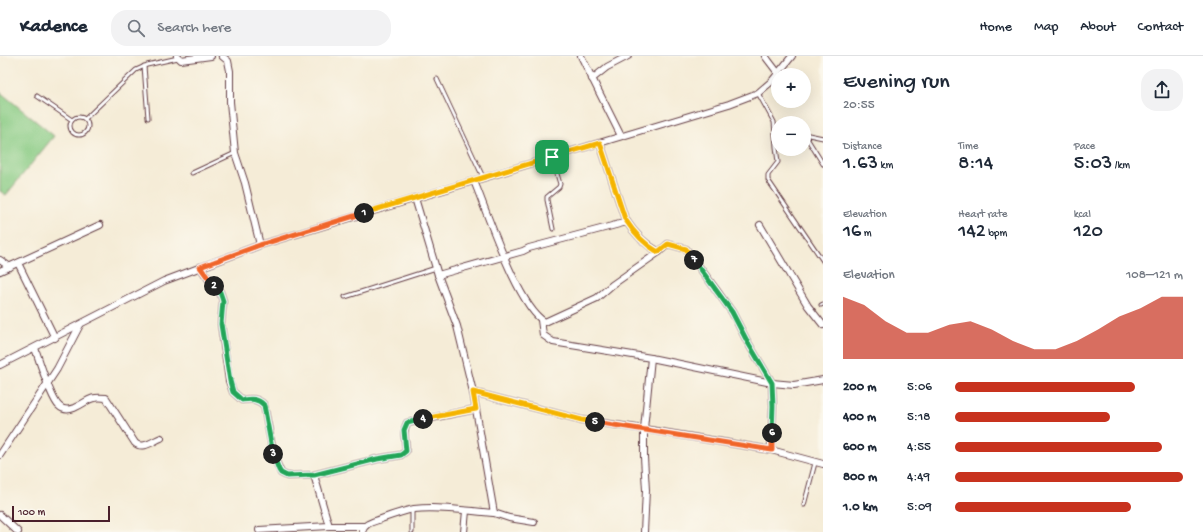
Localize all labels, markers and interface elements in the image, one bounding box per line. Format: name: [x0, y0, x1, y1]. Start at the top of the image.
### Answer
search box: [111, 10, 391, 46]
text: Kadence: [20, 16, 87, 39]
icon: search: [125, 17, 147, 39]
text: Search here: [157, 19, 231, 37]
text: Home: [980, 19, 1012, 36]
text: Map: [1034, 19, 1058, 36]
text: About: [1080, 19, 1116, 36]
text: Contact: [1138, 19, 1183, 36]
map controls: [771, 68, 811, 156]
button: +: [771, 68, 811, 108]
button: share: [1141, 69, 1183, 111]
text: Evening run: [843, 70, 950, 96]
text: 20:55: [843, 98, 875, 113]
button: −: [771, 116, 811, 156]
pin: [535, 140, 569, 174]
text: Distance: [843, 141, 882, 153]
text: Time: [958, 141, 978, 153]
text: Pace: [1074, 141, 1095, 153]
icon: arrive: [541, 146, 563, 168]
text: 1.63: [843, 153, 878, 176]
text: 8:14: [958, 153, 993, 176]
text: 5:03: [1074, 153, 1112, 176]
text: km: [878, 160, 893, 172]
text: /km: [1112, 160, 1130, 172]
pin: 1: [354, 203, 374, 223]
text: 1: [362, 207, 366, 219]
text: Elevation: [843, 209, 887, 221]
text: Heart rate: [958, 209, 1008, 221]
text: kcal: [1074, 209, 1091, 221]
text: 16: [843, 221, 861, 244]
text: 142: [958, 221, 986, 244]
text: 120: [1074, 221, 1103, 244]
text: m: [861, 228, 872, 240]
text: bpm: [986, 228, 1007, 240]
pin: 7: [684, 250, 704, 270]
text: 7: [691, 254, 697, 266]
text: Elevation: [843, 268, 895, 283]
text: 108–121 m: [1126, 268, 1183, 283]
pin: 2: [204, 276, 224, 296]
text: 2: [211, 280, 217, 292]
text: 200 m: [843, 380, 876, 395]
text: 5:06: [907, 380, 932, 395]
pin: 4: [413, 409, 433, 429]
text: 400 m: [843, 410, 876, 425]
text: 5:18: [907, 410, 930, 425]
pin: 5: [585, 412, 605, 432]
text: 4: [420, 413, 426, 425]
text: 5: [592, 416, 598, 428]
pin: 6: [762, 423, 782, 443]
text: 6: [769, 427, 775, 439]
text: 600 m: [843, 440, 877, 455]
text: 4:55: [907, 440, 931, 455]
pin: 3: [263, 444, 283, 464]
text: 3: [270, 448, 276, 460]
text: 800 m: [843, 470, 877, 485]
text: 4:49: [907, 470, 930, 485]
text: 1.0 km: [843, 500, 878, 515]
text: 5:09: [907, 500, 932, 515]
scale bar: [12, 504, 110, 523]
text: 100 m: [18, 507, 45, 519]

